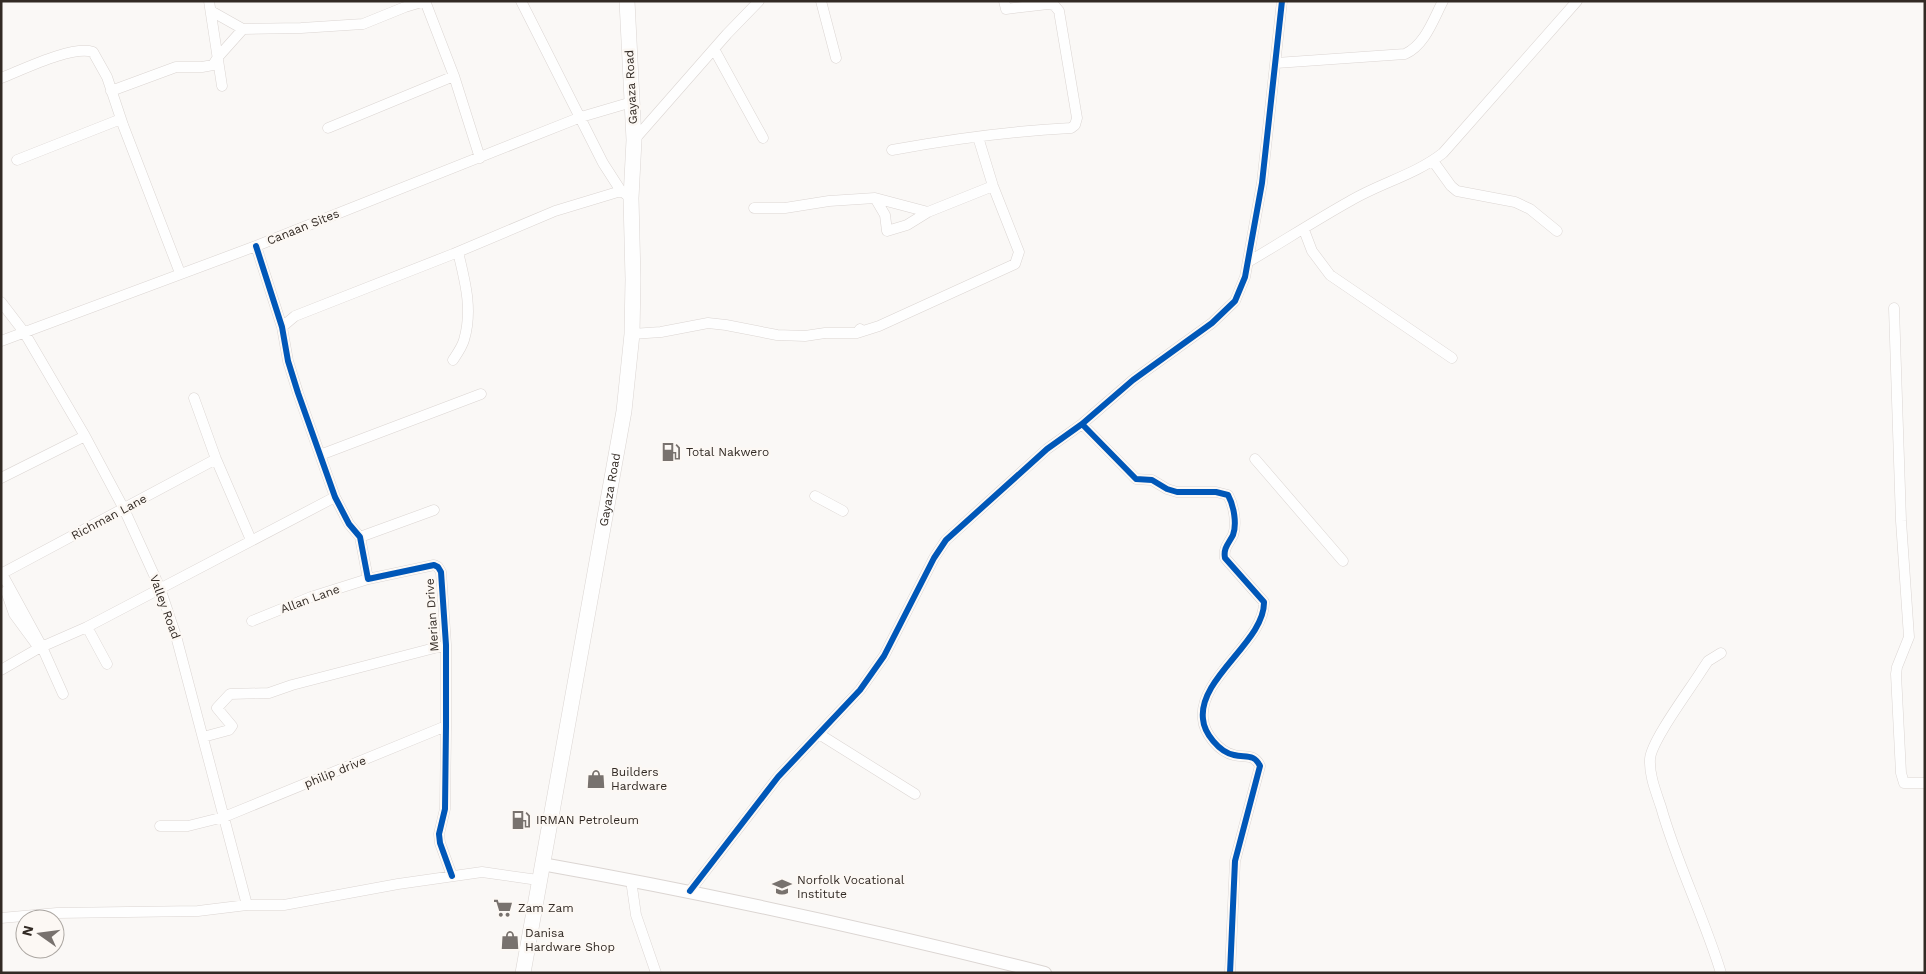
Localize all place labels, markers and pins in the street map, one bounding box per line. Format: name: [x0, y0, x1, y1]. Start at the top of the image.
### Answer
fuel station icon: Total Nakwero: [660, 441, 682, 463]
place label: Total Nakwero: [686, 445, 769, 459]
place label: Builders Hardware: [611, 765, 667, 793]
shop icon: Builders Hardware: [585, 768, 607, 790]
fuel station icon: IRMAN Petroleum: [510, 809, 532, 831]
place label: IRMAN Petroleum: [536, 813, 639, 827]
place label: Norfolk Vocational Institute: [797, 873, 905, 901]
school or university icon: Norfolk Vocational Institute: [771, 876, 793, 898]
supermarket icon: Zam Zam: [492, 897, 514, 919]
place label: Zam Zam: [518, 901, 574, 915]
place label: Danisa Hardware Shop: [525, 926, 615, 954]
shop icon: Danisa Hardware Shop: [499, 929, 521, 951]

